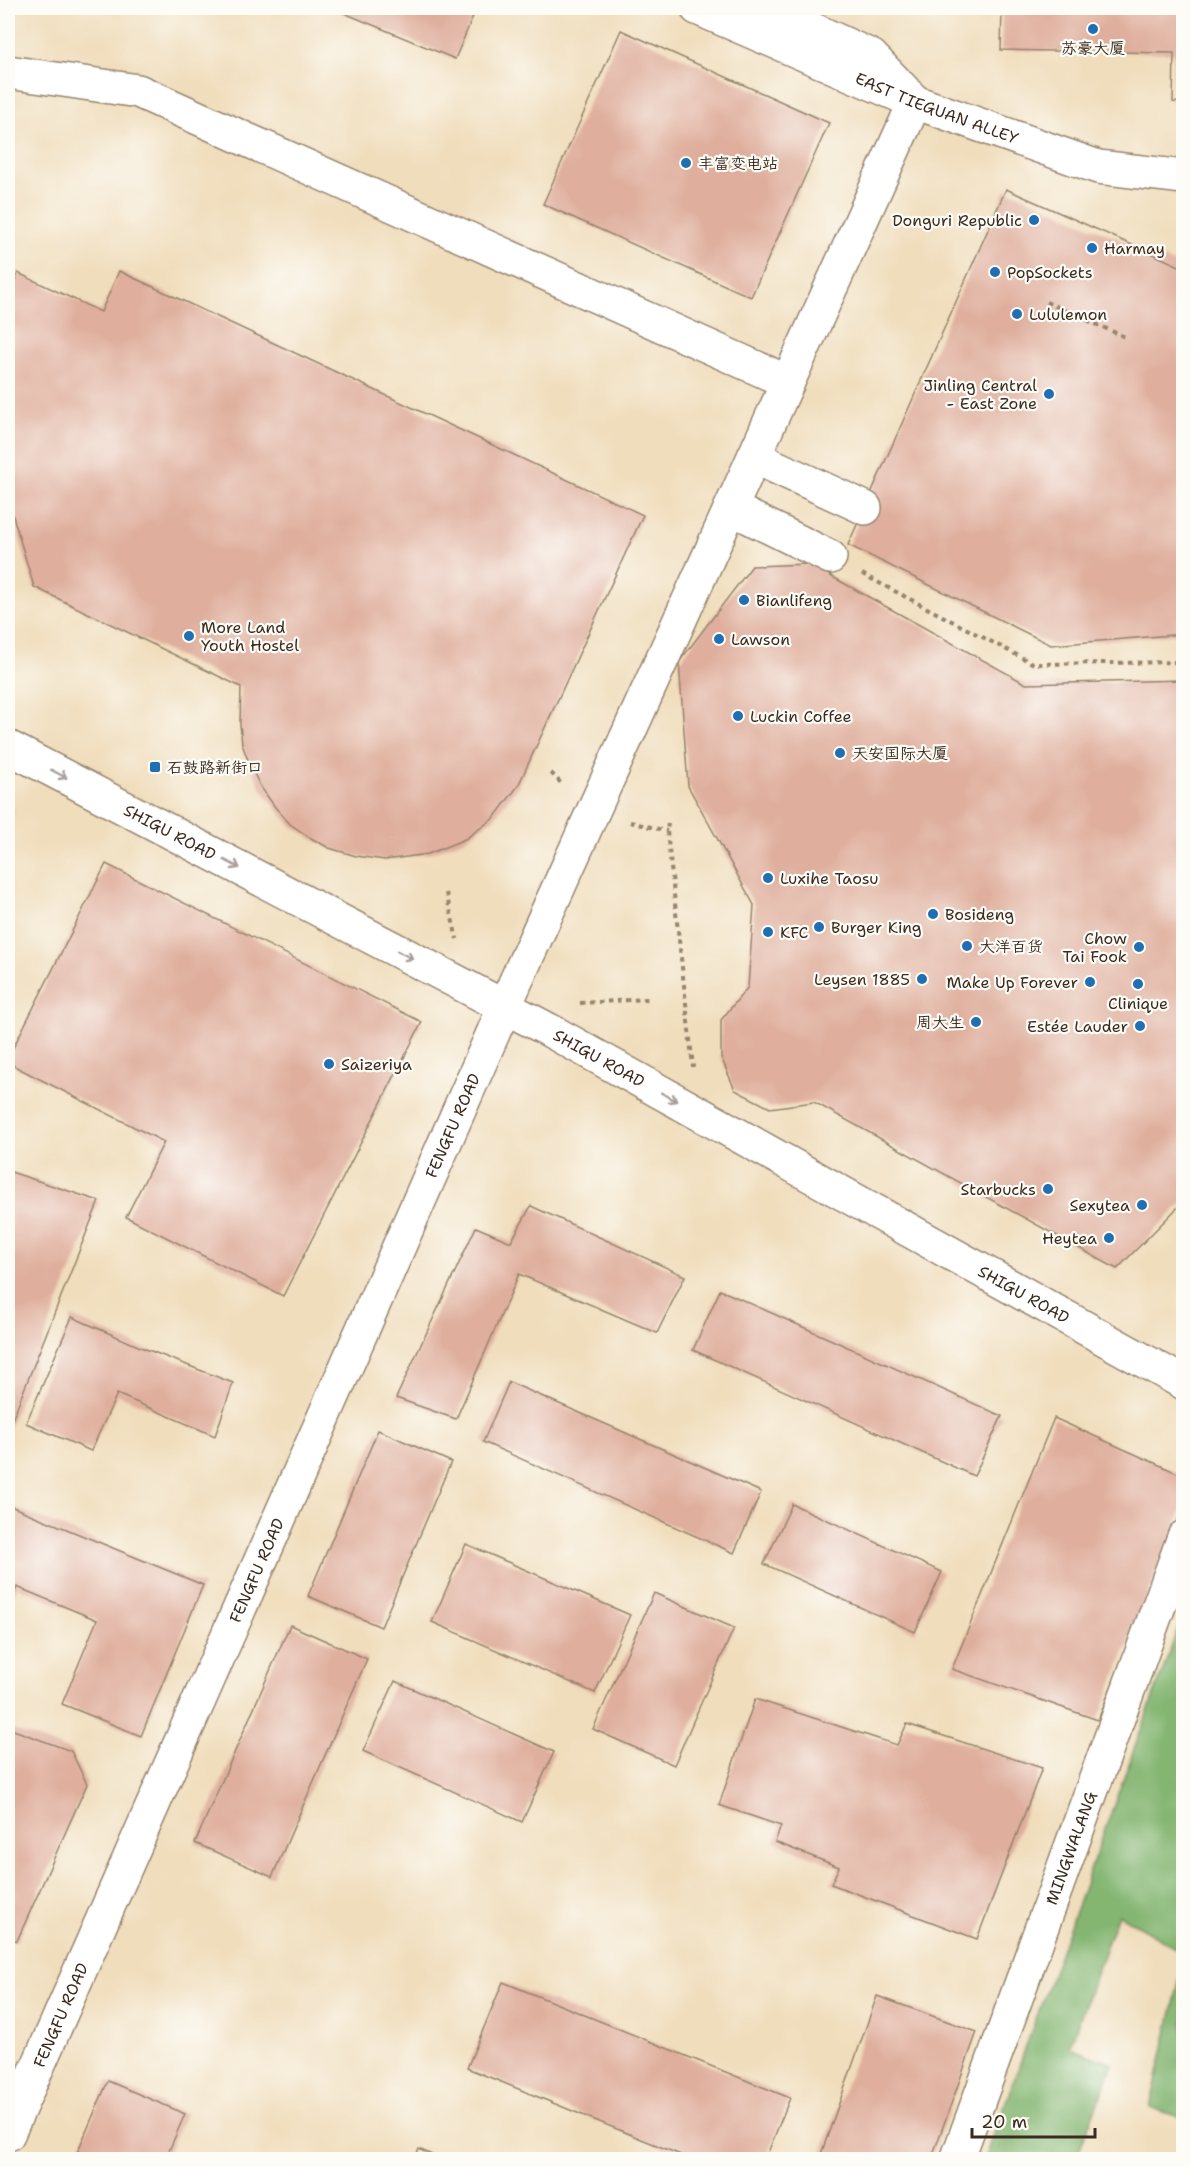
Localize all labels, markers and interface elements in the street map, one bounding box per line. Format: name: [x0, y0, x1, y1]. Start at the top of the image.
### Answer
marker: 苏豪大厦: [1086, 22, 1100, 36]
place label: 苏豪大厦: [1061, 38, 1125, 59]
street label: EAST TIEGUAN ALLEY: [852, 67, 1022, 149]
place label: 丰富变电站: [698, 153, 778, 174]
marker: 丰富变电站: [679, 156, 693, 170]
place label: Donguri Republic: [892, 210, 1022, 231]
marker: Donguri Republic: [1027, 213, 1041, 227]
place label: Harmay: [1104, 238, 1165, 259]
marker: Harmay: [1085, 241, 1099, 255]
place label: PopSockets: [1007, 262, 1093, 283]
marker: PopSockets: [988, 265, 1002, 279]
place label: Lululemon: [1029, 304, 1107, 325]
marker: Lululemon: [1010, 307, 1024, 321]
place label: Jinling Central - East Zone: [923, 375, 1037, 414]
marker: Jinling Central - East Zone: [1042, 387, 1056, 401]
place label: Bianlifeng: [756, 590, 832, 611]
marker: Bianlifeng: [737, 593, 751, 607]
place label: More Land Youth Hostel: [201, 617, 299, 656]
marker: More Land Youth Hostel: [182, 629, 196, 643]
place label: Lawson: [731, 629, 790, 650]
marker: Lawson: [712, 632, 726, 646]
place label: Luckin Coffee: [750, 706, 852, 727]
marker: Luckin Coffee: [731, 709, 745, 723]
place label: 天安国际大厦: [852, 743, 948, 764]
marker: 天安国际大厦: [833, 746, 847, 760]
place label: 石鼓路新街口: [167, 757, 263, 778]
marker: 石鼓路新街口: [148, 760, 162, 774]
one-way arrow: [50, 769, 68, 780]
street label: SHIGU ROAD: [120, 799, 220, 865]
one-way arrow: [223, 859, 241, 871]
place label: Luxihe Taosu: [780, 868, 879, 889]
marker: Luxihe Taosu: [761, 871, 775, 885]
place label: Bosideng: [945, 904, 1014, 925]
marker: Bosideng: [926, 907, 940, 921]
place label: Burger King: [831, 917, 922, 938]
marker: Burger King: [812, 920, 826, 934]
place label: KFC: [780, 922, 809, 943]
marker: KFC: [761, 925, 775, 939]
place label: Chow Tai Fook: [1062, 928, 1127, 967]
place label: 大洋百货: [979, 936, 1043, 957]
marker: 大洋百货: [960, 939, 974, 953]
marker: Chow Tai Fook: [1132, 940, 1146, 954]
one-way arrow: [396, 949, 413, 961]
place label: Leysen 1885: [814, 969, 910, 990]
marker: Leysen 1885: [915, 972, 929, 986]
place label: Make Up Forever: [947, 972, 1078, 993]
marker: Make Up Forever: [1083, 975, 1097, 989]
marker: Clinique: [1131, 977, 1145, 991]
place label: Clinique: [1108, 993, 1168, 1014]
place label: 周大生: [916, 1012, 964, 1033]
marker: 周大生: [969, 1015, 983, 1029]
place label: Estée Lauder: [1027, 1016, 1128, 1037]
marker: Estée Lauder: [1133, 1019, 1147, 1033]
street label: SHIGU ROAD: [550, 1024, 649, 1092]
place label: Saizeriya: [341, 1054, 412, 1075]
marker: Saizeriya: [322, 1057, 336, 1071]
street label: FENGFU ROAD: [420, 1070, 485, 1181]
one-way arrow: [660, 1092, 678, 1103]
place label: Starbucks: [961, 1179, 1036, 1200]
marker: Starbucks: [1041, 1182, 1055, 1196]
place label: Sexytea: [1070, 1195, 1130, 1216]
marker: Sexytea: [1135, 1198, 1149, 1212]
place label: Heytea: [1042, 1228, 1097, 1249]
marker: Heytea: [1102, 1231, 1116, 1245]
street label: SHIGU ROAD: [975, 1260, 1073, 1328]
street label: FENGFU ROAD: [224, 1515, 289, 1626]
street label: MINGWALANG: [1040, 1789, 1101, 1908]
street label: FENGFU ROAD: [28, 1959, 93, 2071]
scale bar: [972, 2101, 1095, 2139]
text: 20 m: [981, 2110, 1027, 2134]

